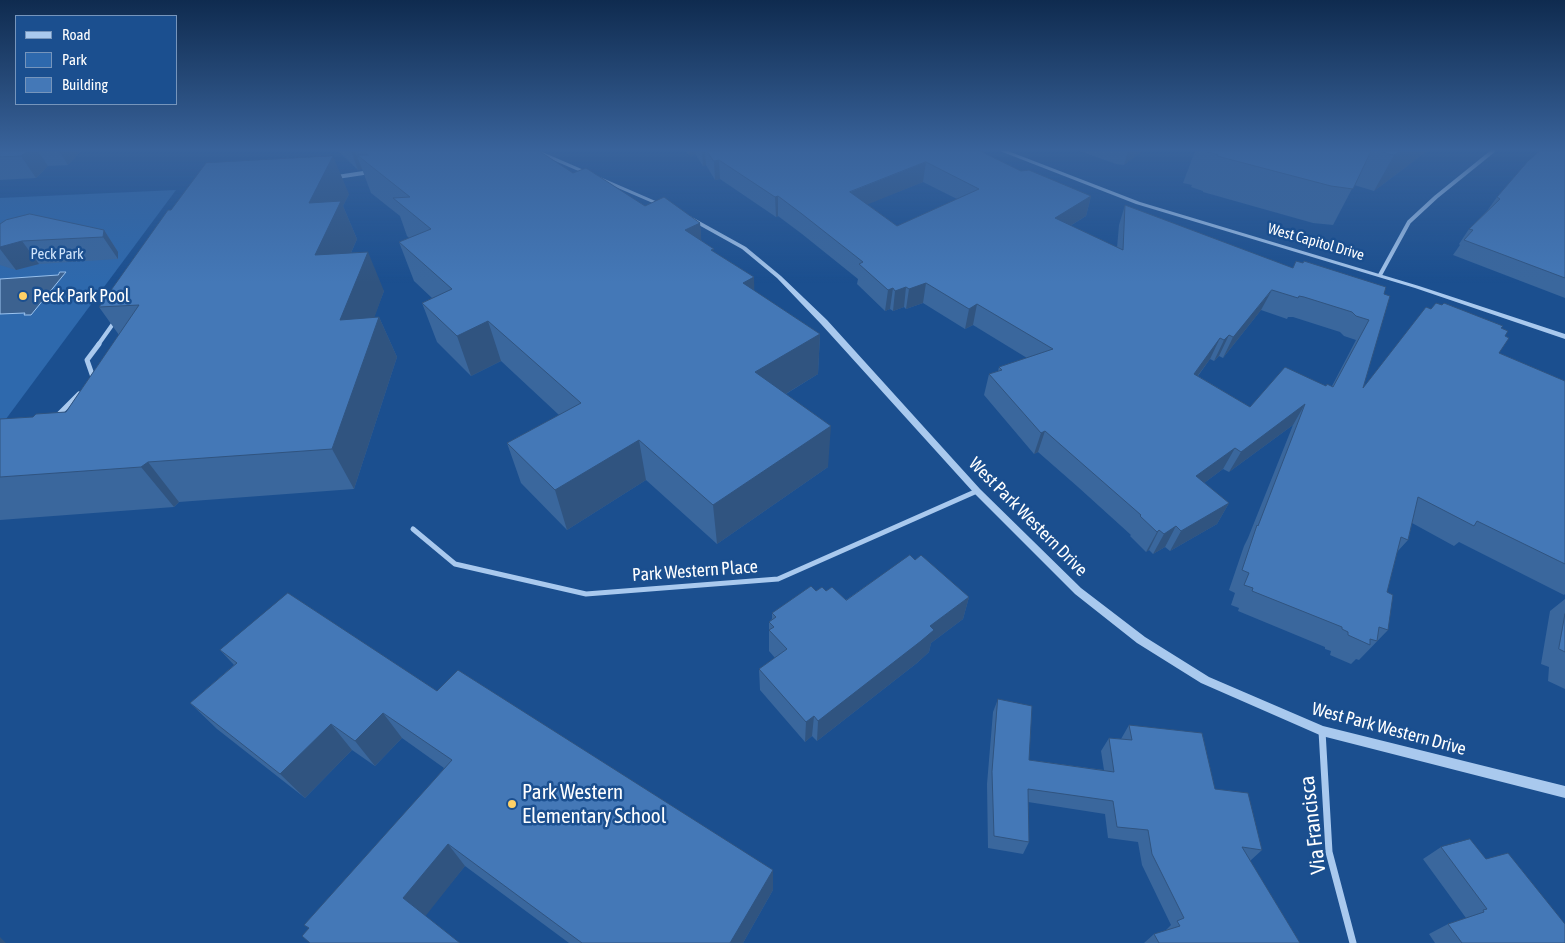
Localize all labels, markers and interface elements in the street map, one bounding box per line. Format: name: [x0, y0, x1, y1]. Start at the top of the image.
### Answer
legend: [15, 15, 178, 105]
text: Road: [62, 26, 91, 43]
text: Park: [62, 51, 87, 68]
text: Building: [62, 76, 108, 93]
street label: West Capitol Drive: [1266, 220, 1366, 264]
park label: Peck Park: [30, 245, 84, 263]
place label: Peck Park Pool: [33, 285, 130, 307]
marker: Peck Park Pool: [17, 290, 29, 302]
street label: West Park Western Drive: [964, 453, 1092, 581]
street label: Park Western Place: [631, 556, 759, 586]
street label: West Park Western Drive: [1309, 698, 1469, 760]
street label: Via Francisca: [1294, 774, 1332, 876]
place label: Park Western Elementary School: [522, 779, 666, 829]
marker: Park Western Elementary School: [506, 798, 518, 810]

